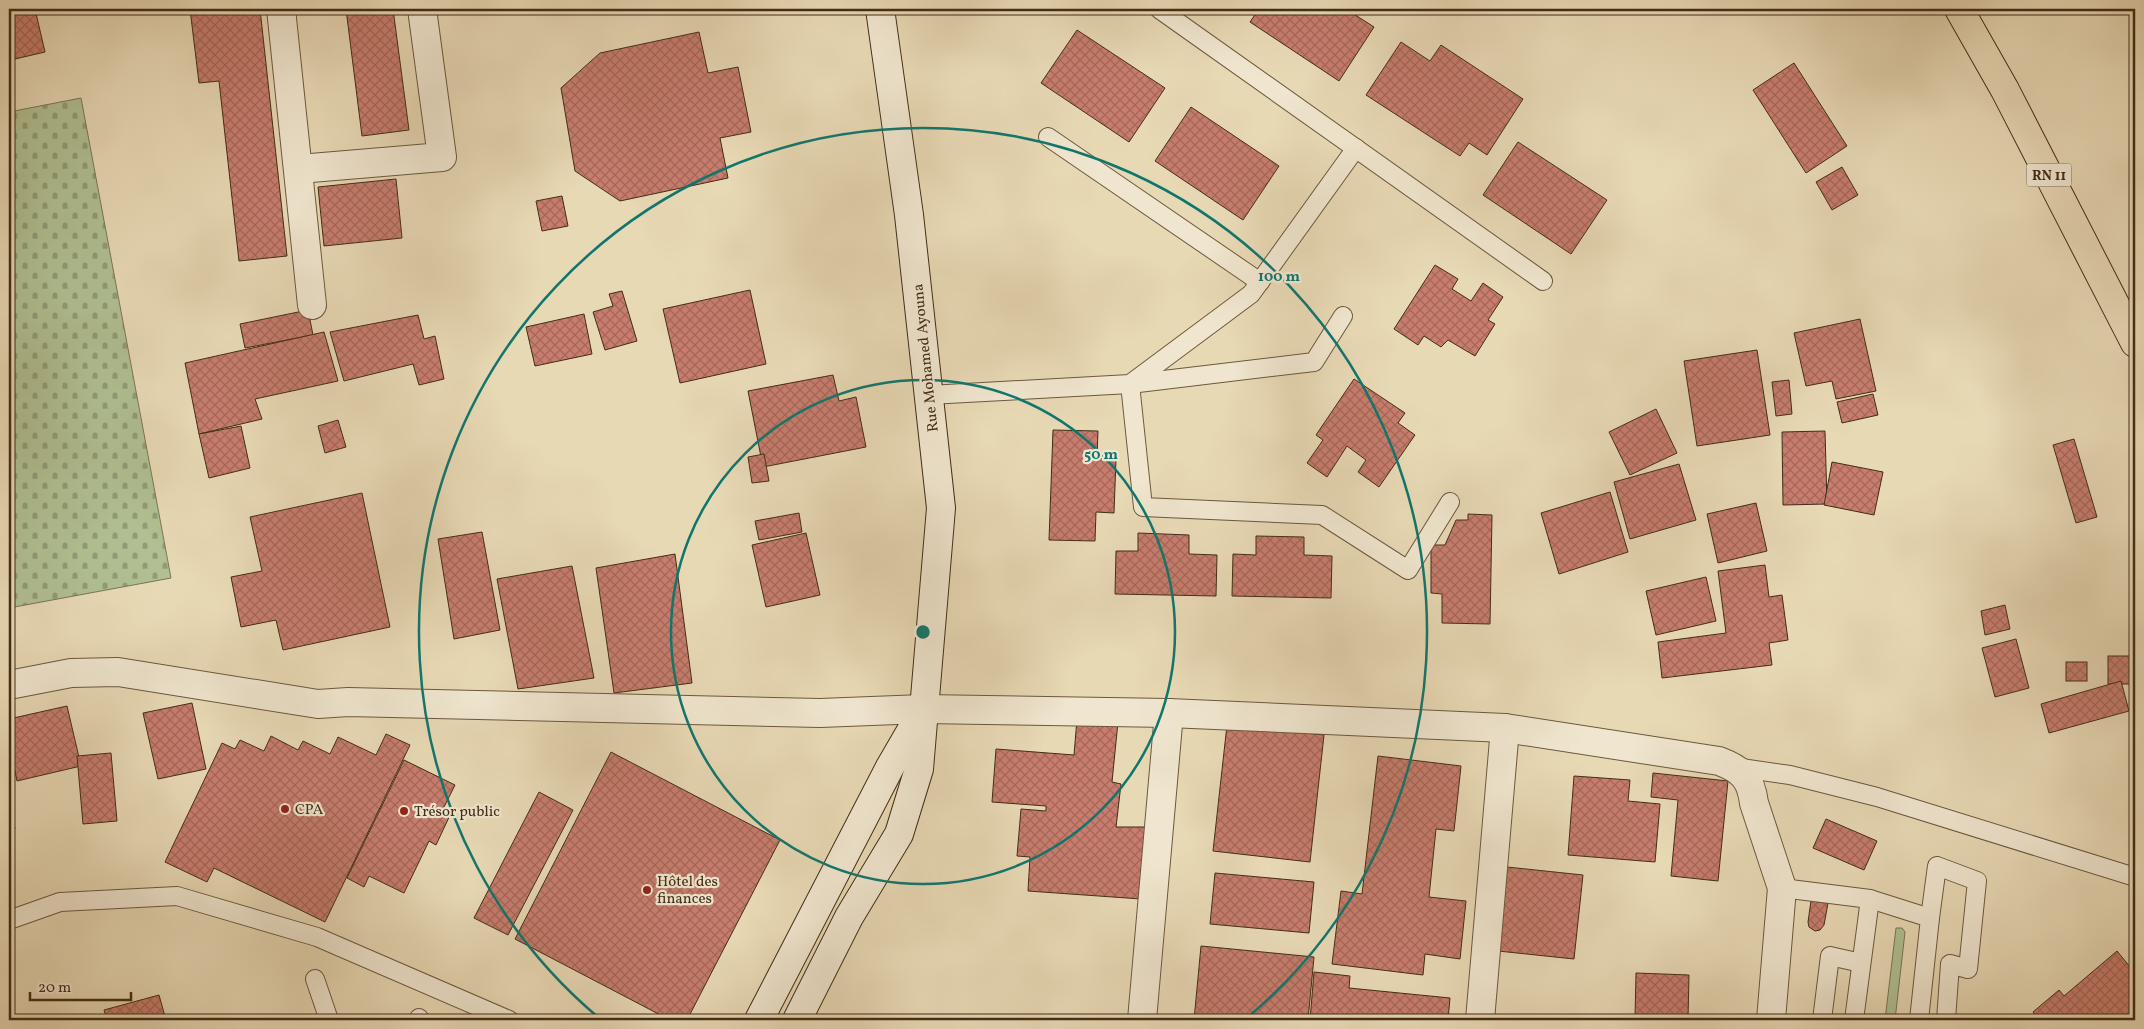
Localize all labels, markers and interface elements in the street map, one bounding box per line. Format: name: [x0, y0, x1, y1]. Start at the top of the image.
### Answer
road number: RN 11: [2026, 164, 2072, 186]
text: 100 m: [1258, 267, 1301, 288]
street label: Rue Mohamed Ayouna: [908, 283, 945, 433]
text: 50 m: [1084, 445, 1118, 466]
centre of rings: [914, 623, 932, 641]
place label: CPA: [295, 800, 324, 821]
place label: Trésor public: [414, 802, 500, 823]
marker: CPA: [279, 803, 291, 815]
marker: Trésor public: [398, 805, 410, 817]
place label: Hôtel des finances: [657, 872, 718, 910]
marker: Hôtel des finances: [641, 884, 653, 896]
scale bar: [30, 969, 131, 1001]
text: 20 m: [38, 978, 71, 999]

